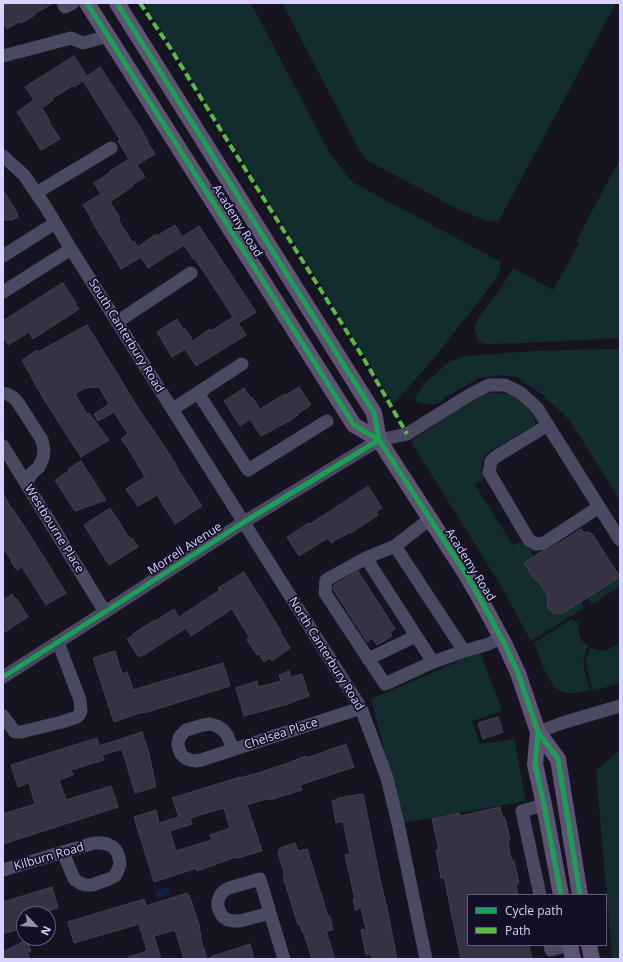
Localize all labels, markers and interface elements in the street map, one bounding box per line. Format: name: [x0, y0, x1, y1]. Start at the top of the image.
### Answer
street label: Academy Road: [209, 182, 265, 260]
street label: South Canterbury Road: [85, 277, 167, 395]
street label: Westbourne Place: [21, 482, 87, 576]
street label: Morrell Avenue: [145, 520, 225, 578]
street label: Academy Road: [442, 526, 498, 604]
street label: North Canterbury Road: [285, 595, 367, 713]
street label: Chelsea Place: [242, 715, 320, 753]
street label: Kilburn Road: [12, 840, 86, 874]
legend: [467, 894, 607, 946]
text: Cycle path: [505, 902, 563, 919]
north arrow: [16, 906, 56, 946]
text: Path: [505, 922, 531, 939]
text: N: [38, 924, 55, 938]

